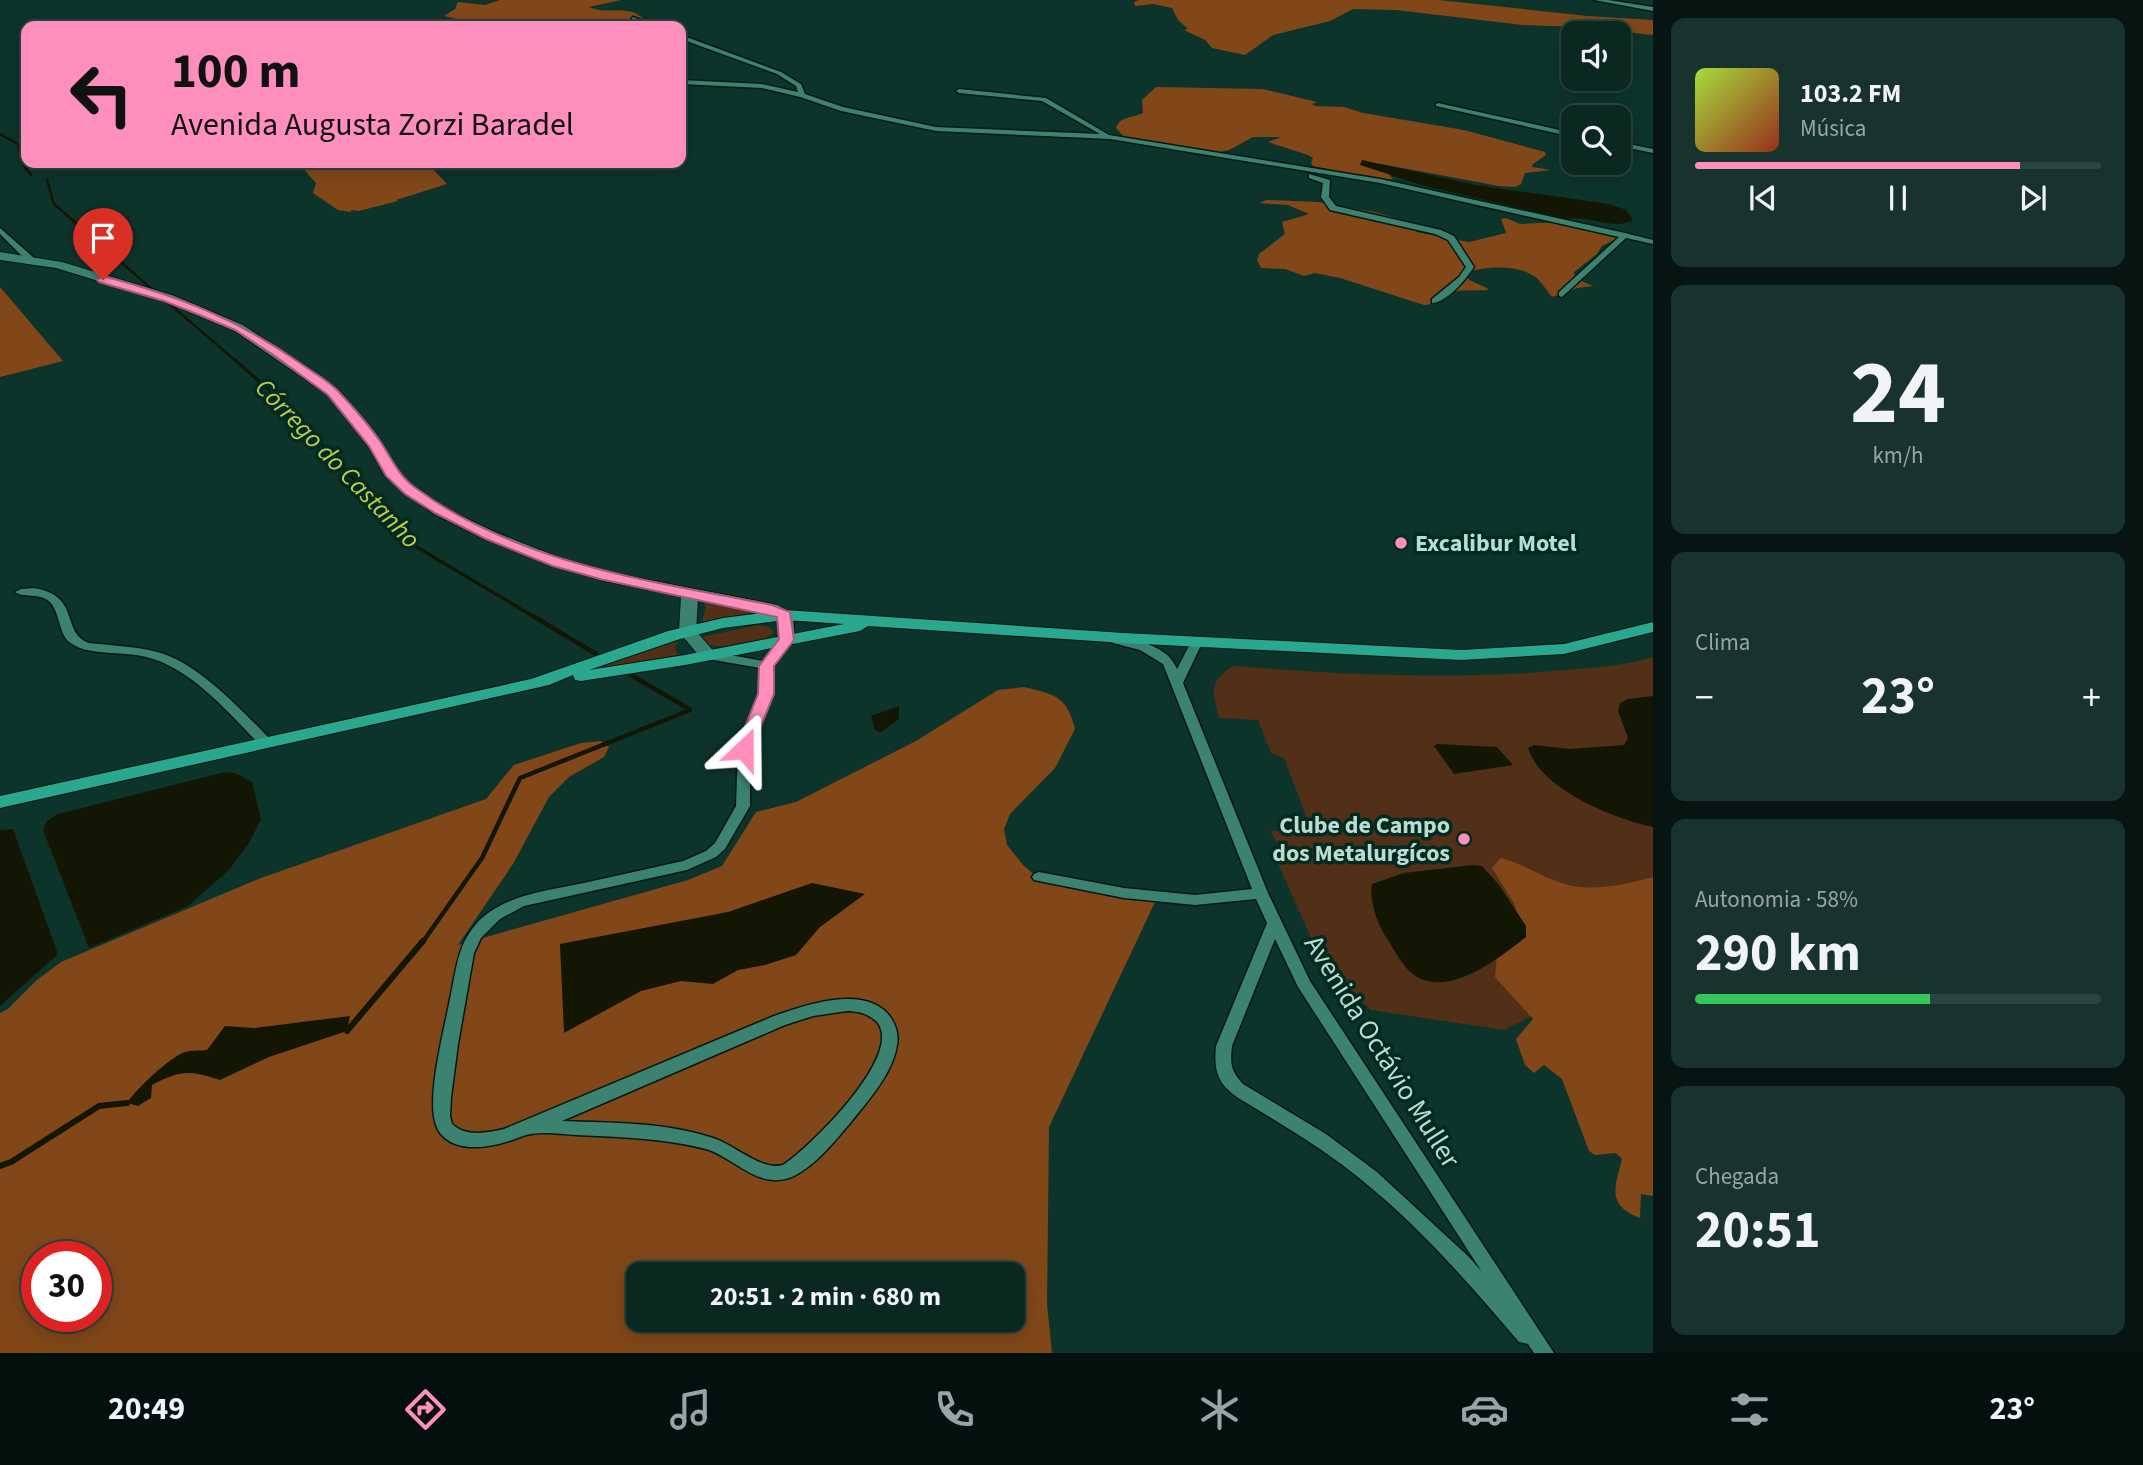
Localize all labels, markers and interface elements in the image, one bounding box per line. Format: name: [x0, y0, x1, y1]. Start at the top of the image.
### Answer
map controls: [1561, 21, 1631, 175]
button: sound: [1561, 21, 1631, 91]
text: 100 m: [171, 37, 300, 107]
icon: left: [56, 49, 147, 140]
text: 103.2 FM: [1800, 75, 1901, 112]
text: Avenida Augusta Zorzi Baradel: [171, 102, 574, 148]
button: search: [1561, 105, 1631, 175]
text: Música: [1800, 112, 1866, 145]
icon: previous: [1744, 179, 1782, 217]
icon: pause: [1879, 179, 1917, 217]
icon: next: [2014, 179, 2052, 217]
pin: [73, 208, 133, 280]
icon: arrive: [84, 219, 122, 257]
text: 24: [1850, 329, 1946, 458]
water label: Córrego do Castanho: [247, 370, 429, 557]
text: km/h: [1872, 439, 1924, 472]
place label: Excalibur Motel: [1415, 526, 1577, 561]
marker: Excalibur Motel: [1393, 535, 1409, 551]
text: Clima: [1695, 626, 1750, 659]
text: 23°: [1861, 660, 1935, 734]
text: −: [1695, 671, 1714, 725]
text: +: [2082, 671, 2101, 725]
position arrow: [707, 712, 781, 786]
place label: Clube de Campo dos Metalurgícos: [1272, 808, 1450, 871]
marker: Clube de Campo dos Metalurgícos: [1456, 831, 1472, 847]
text: Autonomia · 58%: [1695, 883, 1858, 916]
text: 290 km: [1695, 917, 1861, 991]
street label: Avenida Octávio Muller: [1294, 927, 1470, 1176]
text: Chegada: [1695, 1160, 1779, 1193]
text: 20:51: [1695, 1194, 1820, 1268]
speed limit sign: 30: [21, 1241, 112, 1332]
text: 20:51 · 2 min · 680 m: [710, 1278, 941, 1315]
icon: directions: [401, 1385, 450, 1434]
icon: music: [666, 1385, 715, 1434]
icon: phone: [930, 1385, 979, 1434]
icon: climate: [1195, 1385, 1244, 1434]
icon: car: [1460, 1385, 1509, 1434]
icon: filters: [1725, 1385, 1774, 1434]
text: 20:49: [108, 1386, 185, 1432]
text: 23°: [1990, 1386, 2035, 1432]

